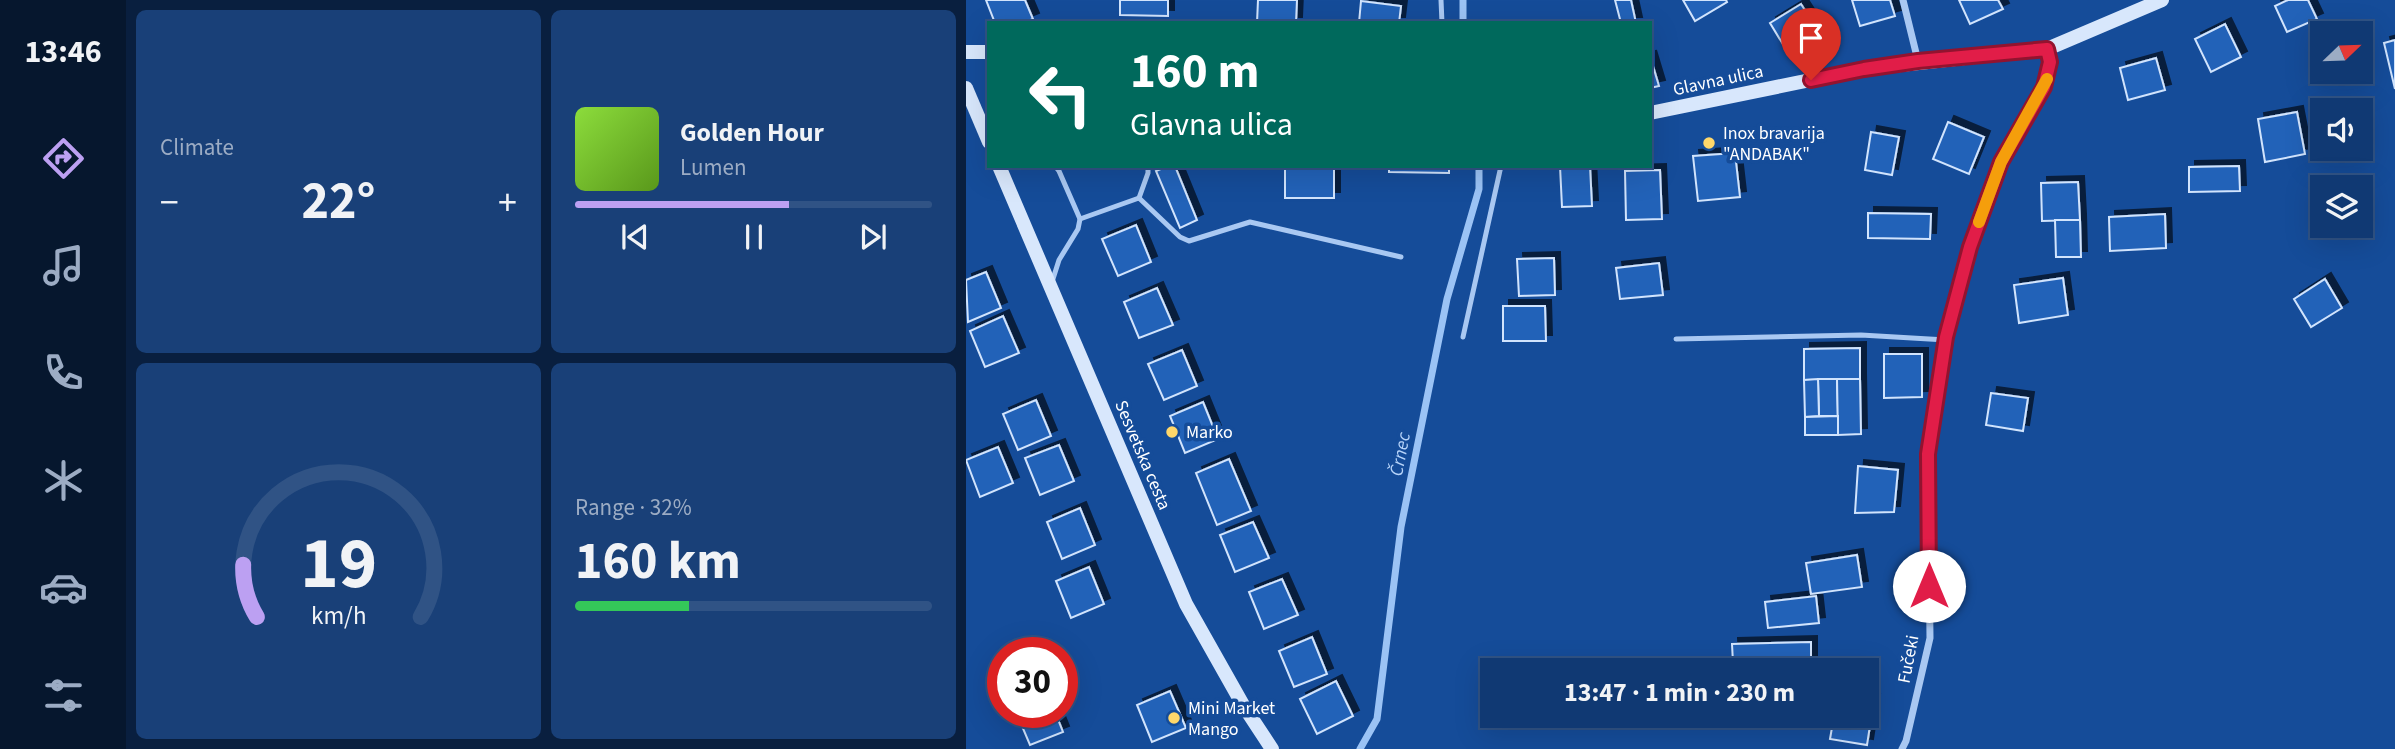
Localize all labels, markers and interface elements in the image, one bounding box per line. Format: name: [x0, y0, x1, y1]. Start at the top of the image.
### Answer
pin: [1781, 8, 1841, 80]
icon: arrive: [1792, 19, 1830, 57]
north arrow: [2310, 21, 2373, 84]
map controls: [2310, 21, 2373, 238]
text: 13:46: [24, 29, 102, 75]
text: 160 m: [1130, 37, 1259, 107]
icon: left: [1015, 49, 1106, 140]
street label: Glavna ulica: [1671, 59, 1766, 102]
button: sound: [2310, 98, 2373, 161]
text: Glavna ulica: [1130, 102, 1293, 148]
text: Golden Hour: [680, 114, 824, 151]
place label: Inox bravarija "ANDABAK": [1723, 121, 1825, 167]
text: Climate: [160, 131, 234, 164]
icon: directions: [39, 134, 88, 183]
marker: Inox bravarija "ANDABAK": [1701, 135, 1717, 151]
text: Lumen: [680, 151, 747, 184]
text: 22°: [302, 165, 375, 239]
button: layers: [2310, 175, 2373, 238]
text: −: [160, 176, 179, 230]
text: +: [498, 176, 517, 230]
icon: previous: [616, 218, 654, 256]
icon: pause: [735, 218, 773, 256]
icon: next: [854, 218, 892, 256]
icon: music: [39, 241, 88, 290]
icon: phone: [39, 348, 88, 397]
street label: Sesvetska cesta: [1108, 397, 1177, 514]
place label: Marko: [1186, 420, 1233, 445]
marker: Marko: [1164, 424, 1180, 440]
water label: Črnec: [1383, 429, 1418, 479]
icon: climate: [39, 456, 88, 505]
text: Range · 32%: [575, 491, 692, 524]
text: 19: [300, 512, 377, 616]
text: 160 km: [575, 525, 741, 599]
position arrow: [1892, 549, 1966, 623]
icon: car: [39, 563, 88, 612]
text: km/h: [311, 598, 366, 634]
street label: Fučeki: [1892, 633, 1925, 685]
speed limit sign: 30: [987, 637, 1078, 728]
icon: filters: [39, 671, 88, 720]
text: 13:47 · 1 min · 230 m: [1564, 674, 1795, 711]
place label: Mini Market Mango: [1188, 696, 1275, 742]
marker: Mini Market Mango: [1166, 710, 1182, 726]

